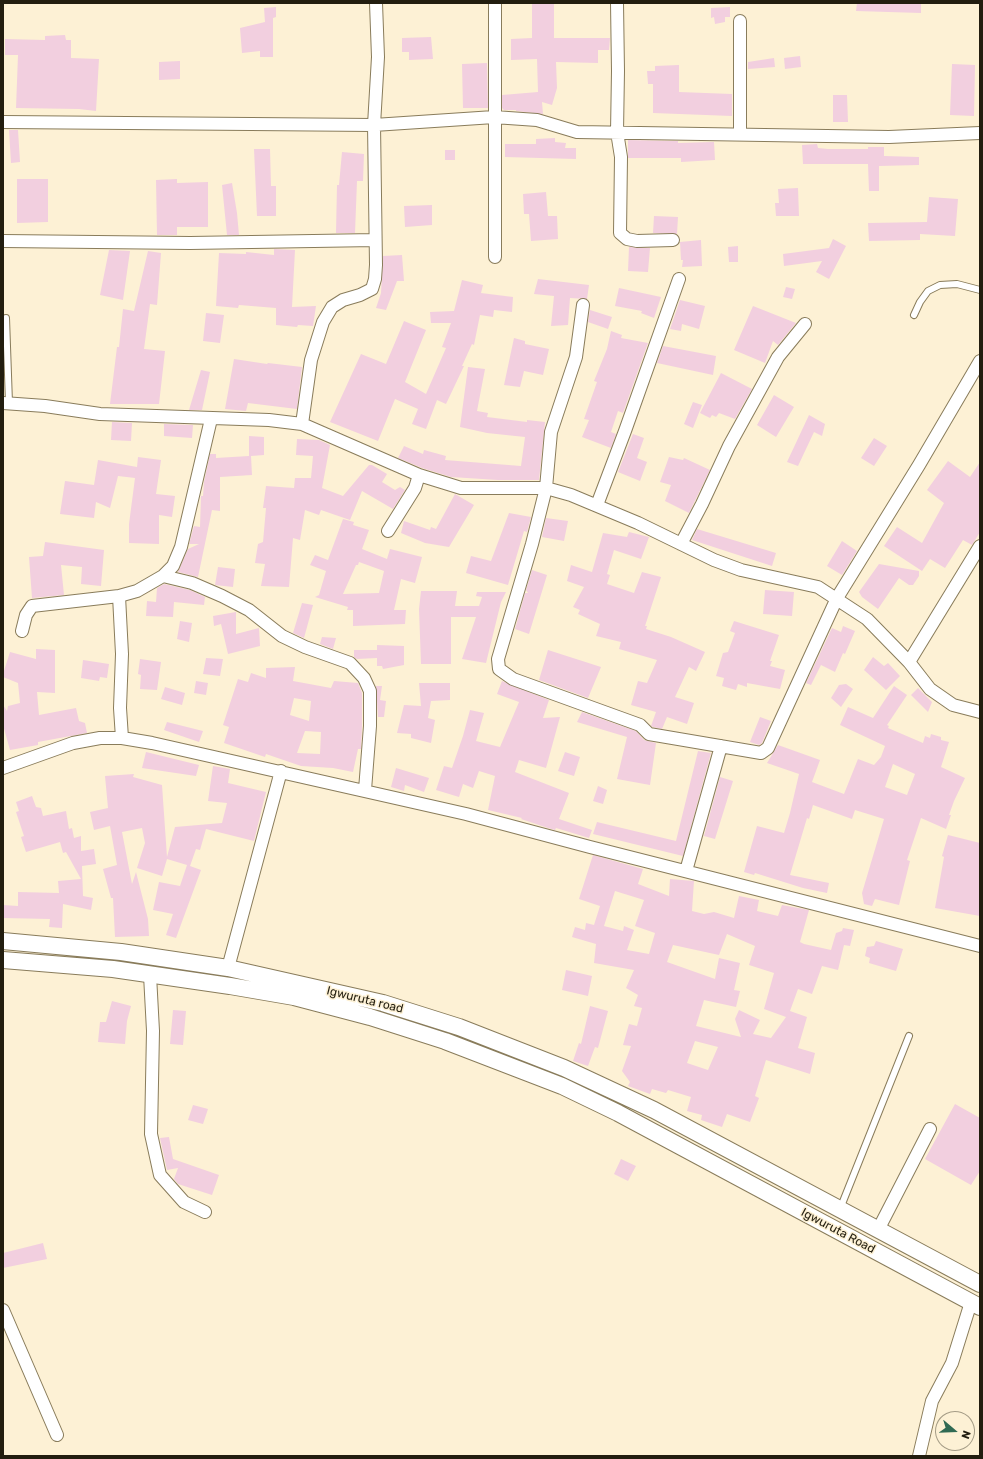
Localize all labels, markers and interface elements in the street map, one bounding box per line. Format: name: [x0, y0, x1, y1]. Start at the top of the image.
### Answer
street label: Igwuruta road: [325, 984, 405, 1016]
street label: Igwuruta Road: [799, 1205, 877, 1257]
north arrow: [935, 1411, 975, 1451]
text: N: [958, 1429, 973, 1441]

